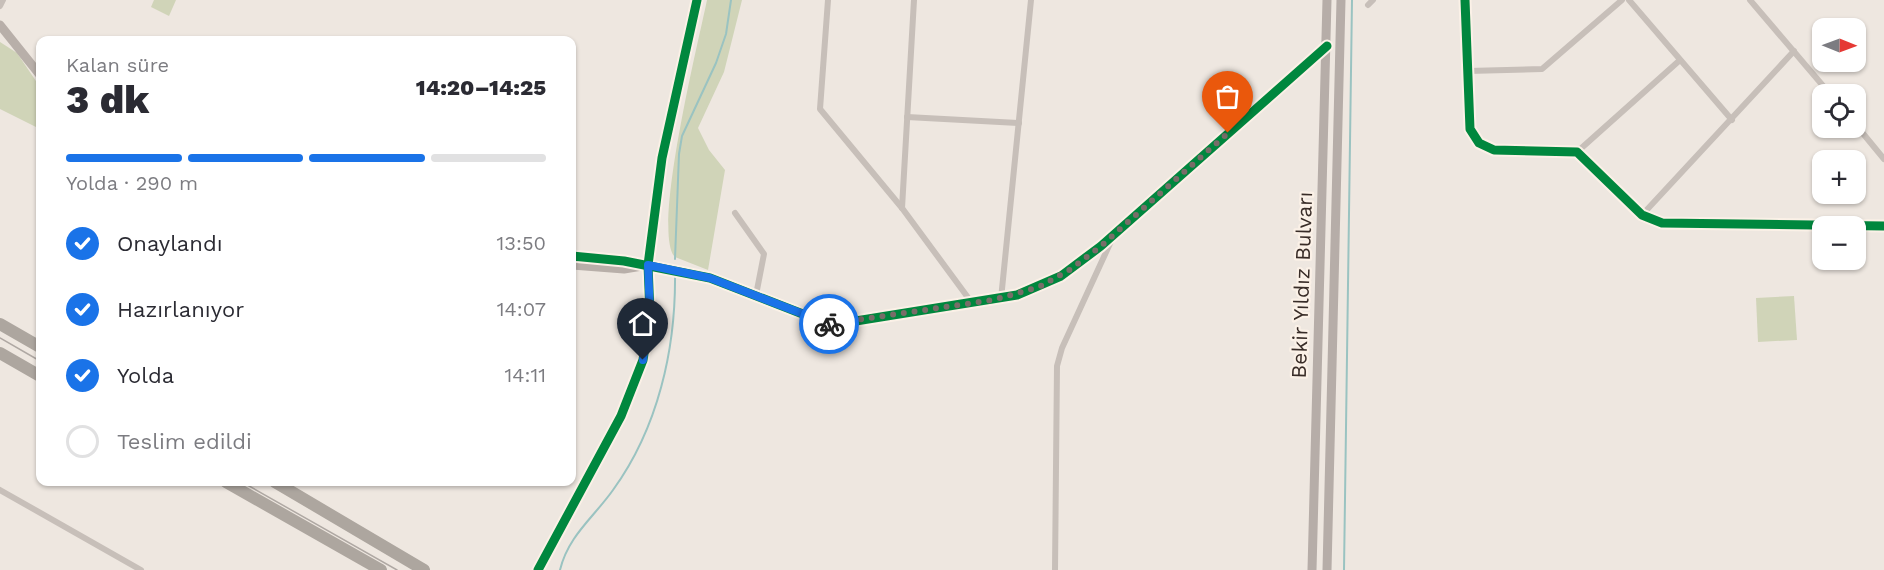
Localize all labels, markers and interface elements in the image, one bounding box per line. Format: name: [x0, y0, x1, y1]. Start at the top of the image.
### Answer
north arrow: [1812, 18, 1866, 72]
map controls: [1812, 18, 1866, 270]
text: Kalan süre: [66, 53, 169, 77]
pin: [1202, 71, 1253, 133]
text: 14:20–14:25: [416, 75, 546, 100]
text: 3 dk: [66, 77, 149, 122]
icon: bag: [1211, 80, 1244, 113]
button: locate: [1812, 84, 1866, 138]
button: +: [1812, 150, 1866, 204]
text: Yolda · 290 m: [66, 171, 198, 195]
street label: Bekir Yıldız Bulvarı: [1286, 191, 1317, 379]
button: −: [1812, 216, 1866, 270]
icon: check: [66, 227, 99, 260]
text: Onaylandı: [117, 231, 223, 256]
text: 13:50: [497, 231, 546, 255]
icon: check: [66, 293, 99, 326]
courier: [799, 294, 859, 354]
text: Hazırlanıyor: [117, 297, 244, 322]
text: 14:07: [497, 297, 546, 321]
pin: [617, 298, 668, 360]
icon: home: [626, 307, 659, 340]
icon: bike: [813, 308, 846, 341]
icon: check: [66, 359, 99, 392]
text: Yolda: [117, 363, 174, 388]
text: 14:11: [504, 363, 546, 387]
text: Teslim edildi: [117, 429, 252, 454]

